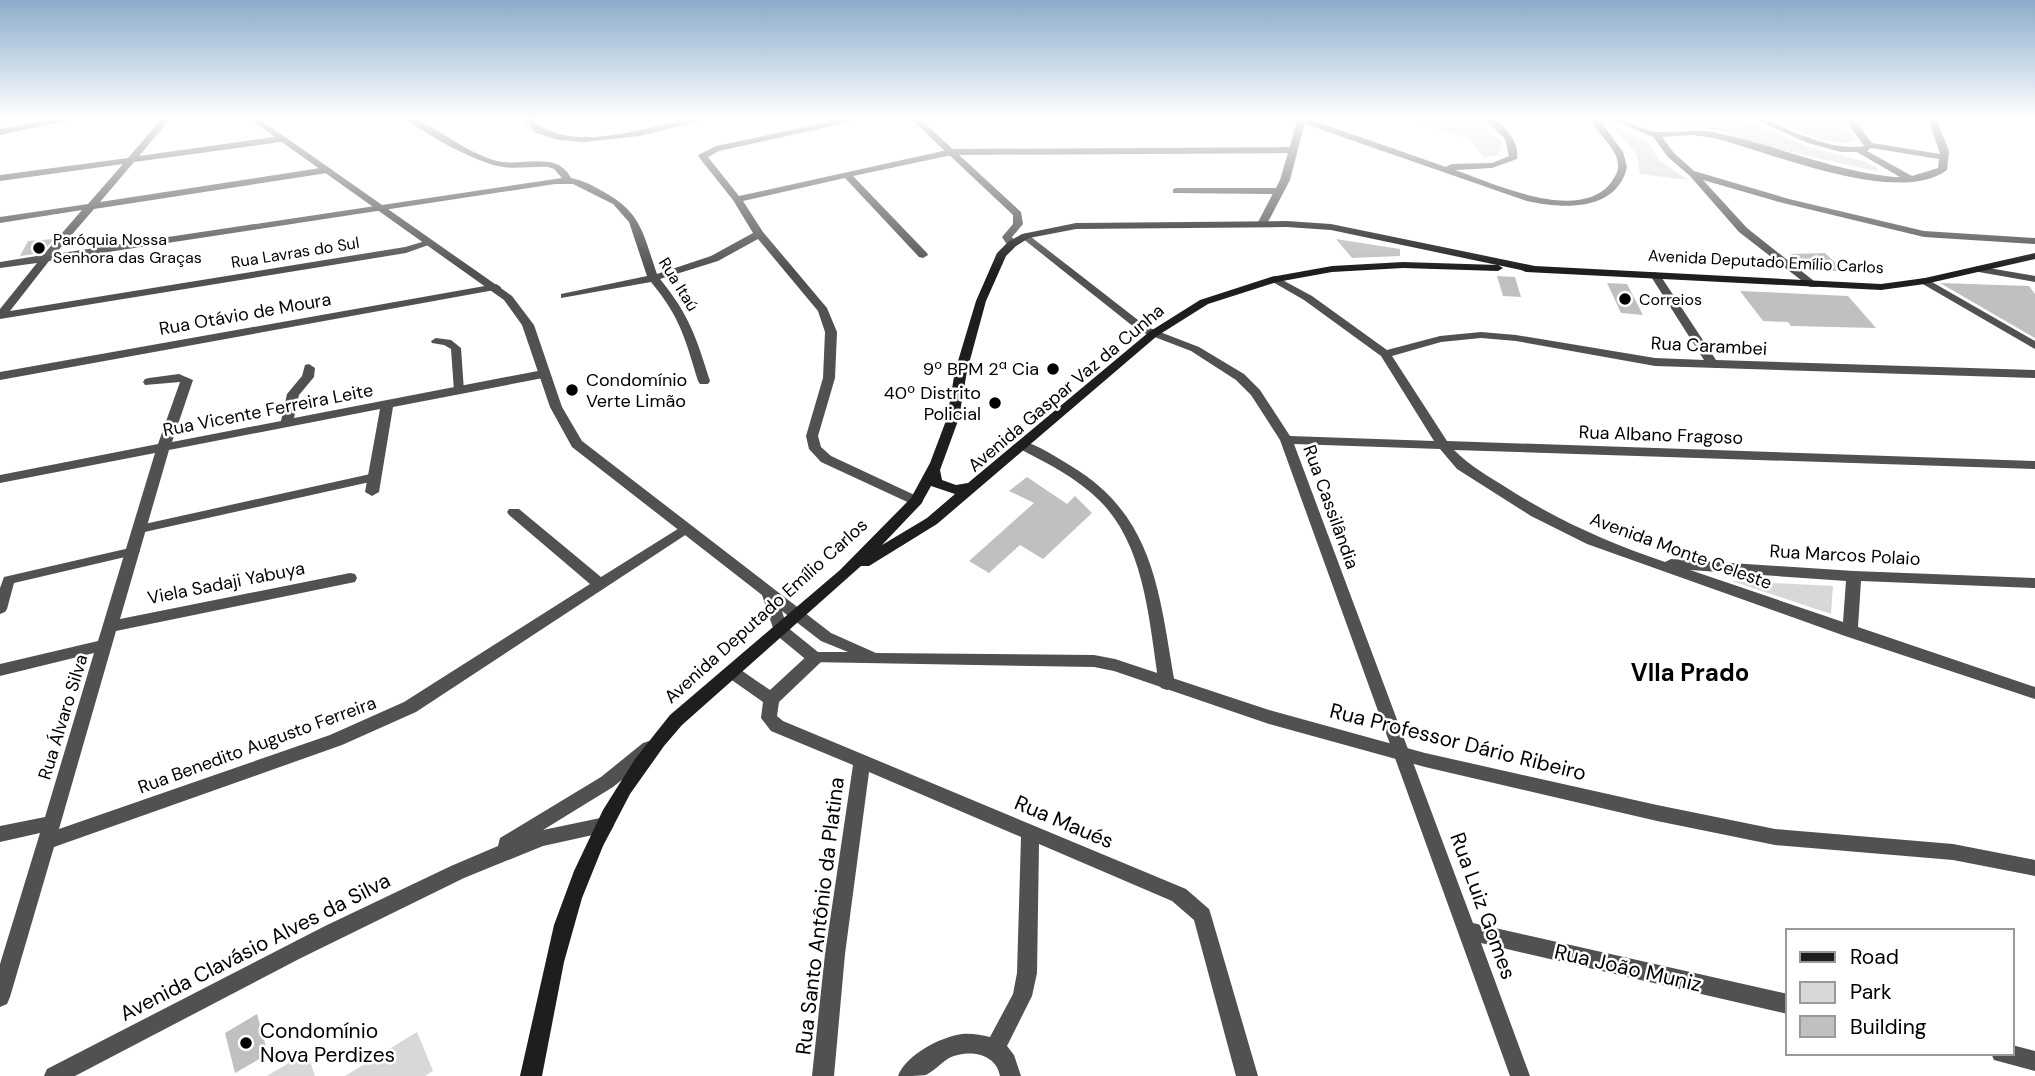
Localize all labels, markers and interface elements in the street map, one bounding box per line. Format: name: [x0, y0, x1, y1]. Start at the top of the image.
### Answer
place label: Paróquia Nossa Senhora das Graças: [53, 229, 202, 268]
street label: Rua Lavras do Sul: [229, 232, 361, 273]
marker: Paróquia Nossa Senhora das Graças: [31, 240, 47, 256]
street label: Avenida Deputado Emílio Carlos: [1647, 245, 1884, 278]
street label: Rua Itaú: [654, 253, 703, 315]
street label: Rua Otávio de Moura: [157, 287, 333, 341]
place label: Correios: [1639, 289, 1702, 310]
marker: Correios: [1617, 291, 1633, 307]
street label: Avenida Gaspar Vaz da Cunha: [963, 299, 1169, 477]
street label: Rua Carambei: [1650, 331, 1768, 361]
place label: 9º BPM 2ª Cia: [923, 357, 1039, 381]
marker: 9º BPM 2ª Cia: [1045, 361, 1061, 377]
place label: Condomínio Verte Limão: [586, 368, 687, 413]
street label: Rua Vicente Ferreira Leite: [161, 378, 375, 442]
place label: 40º Distrito Policial: [884, 381, 981, 426]
marker: Condomínio Verte Limão: [564, 382, 580, 398]
marker: 40º Distrito Policial: [987, 395, 1003, 411]
street label: Rua Albano Fragoso: [1578, 420, 1744, 450]
street label: Rua Cassilândia: [1297, 442, 1365, 572]
street label: Avenida Monte Celeste: [1587, 507, 1775, 595]
street label: Avenida Deputado Emílio Carlos: [659, 513, 873, 709]
street label: Rua Marcos Polaio: [1769, 539, 1921, 571]
street label: Viela Sadaji Yabuya: [145, 556, 307, 610]
street label: Rua Álvaro Silva: [33, 651, 93, 783]
district label: VIla Prado: [1631, 657, 1749, 688]
street label: Rua Benedito Augusto Ferreira: [135, 691, 379, 799]
street label: Rua Professor Dário Ribeiro: [1327, 697, 1589, 787]
street label: Rua Santo Antônio da Platina: [789, 776, 851, 1056]
street label: Rua Maués: [1010, 789, 1118, 855]
street label: Rua Luiz Gomes: [1443, 829, 1523, 983]
street label: Avenida Clavásio Alves da Silva: [115, 866, 395, 1028]
legend: [1786, 929, 2014, 1055]
street label: Rua João Muniz: [1552, 937, 1704, 999]
text: Road: [1850, 943, 1899, 971]
text: Park: [1850, 978, 1892, 1006]
text: Building: [1850, 1013, 1927, 1041]
place label: Condomínio Nova Perdizes: [260, 1017, 395, 1069]
marker: Condomínio Nova Perdizes: [238, 1035, 254, 1051]

